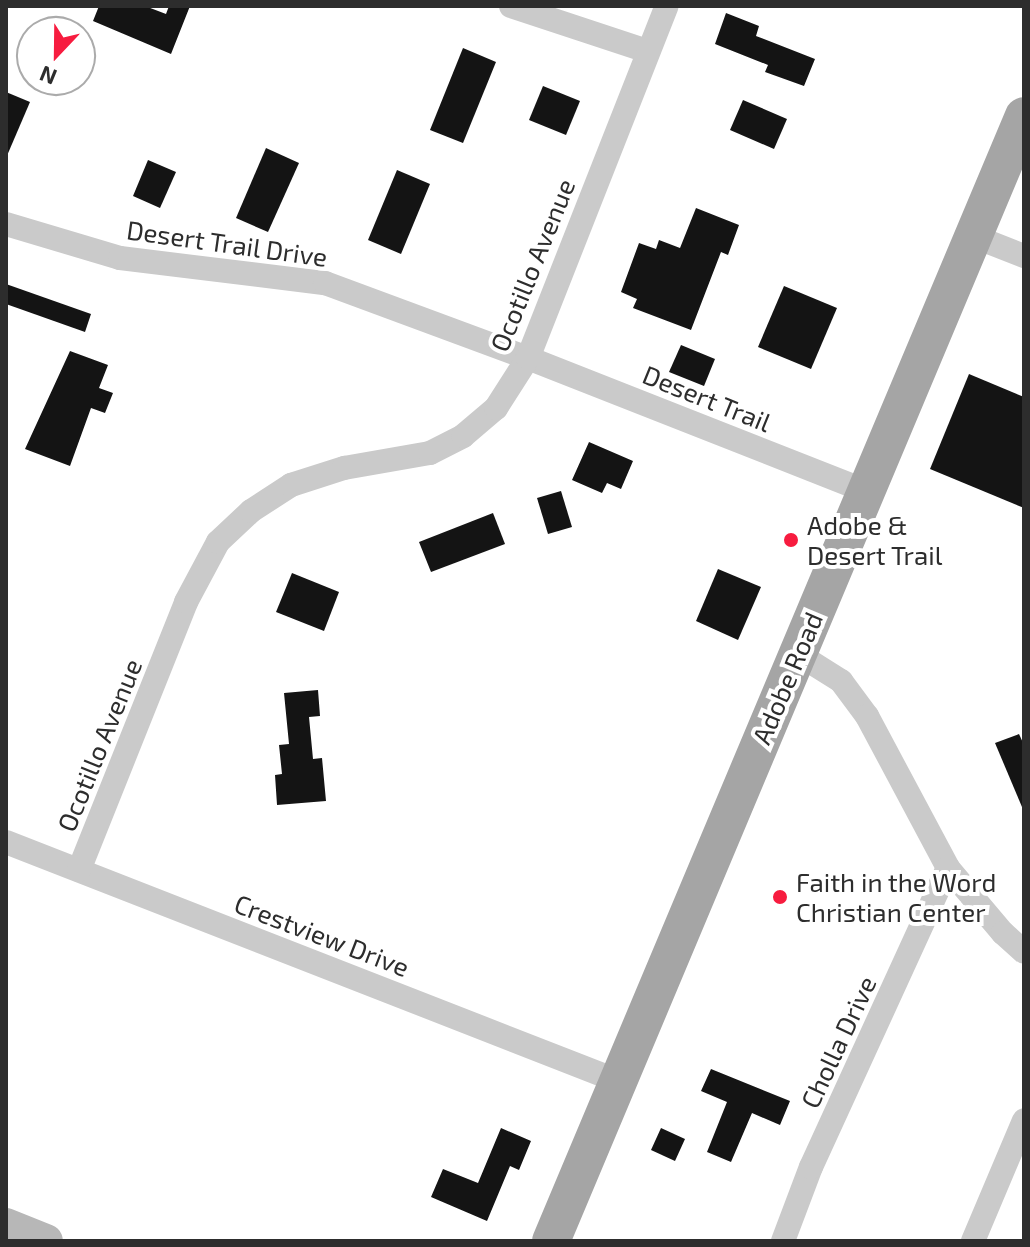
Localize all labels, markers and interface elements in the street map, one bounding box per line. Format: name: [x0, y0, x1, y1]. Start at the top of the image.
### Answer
north arrow: [16, 16, 96, 96]
text: N: [36, 61, 60, 91]
street label: Ocotillo Avenue: [483, 174, 581, 356]
street label: Desert Trail Drive: [124, 213, 330, 273]
street label: Desert Trail: [638, 358, 776, 438]
place label: Adobe & Desert Trail: [807, 509, 943, 570]
marker: Adobe & Desert Trail: [782, 531, 800, 549]
street label: Adobe Road: [745, 607, 829, 749]
street label: Ocotillo Avenue: [50, 654, 148, 836]
place label: Faith in the Word Christian Center: [796, 866, 997, 928]
street label: Crestview Drive: [230, 887, 414, 983]
marker: Faith in the Word Christian Center: [771, 888, 789, 906]
street label: Cholla Drive: [794, 971, 882, 1113]

